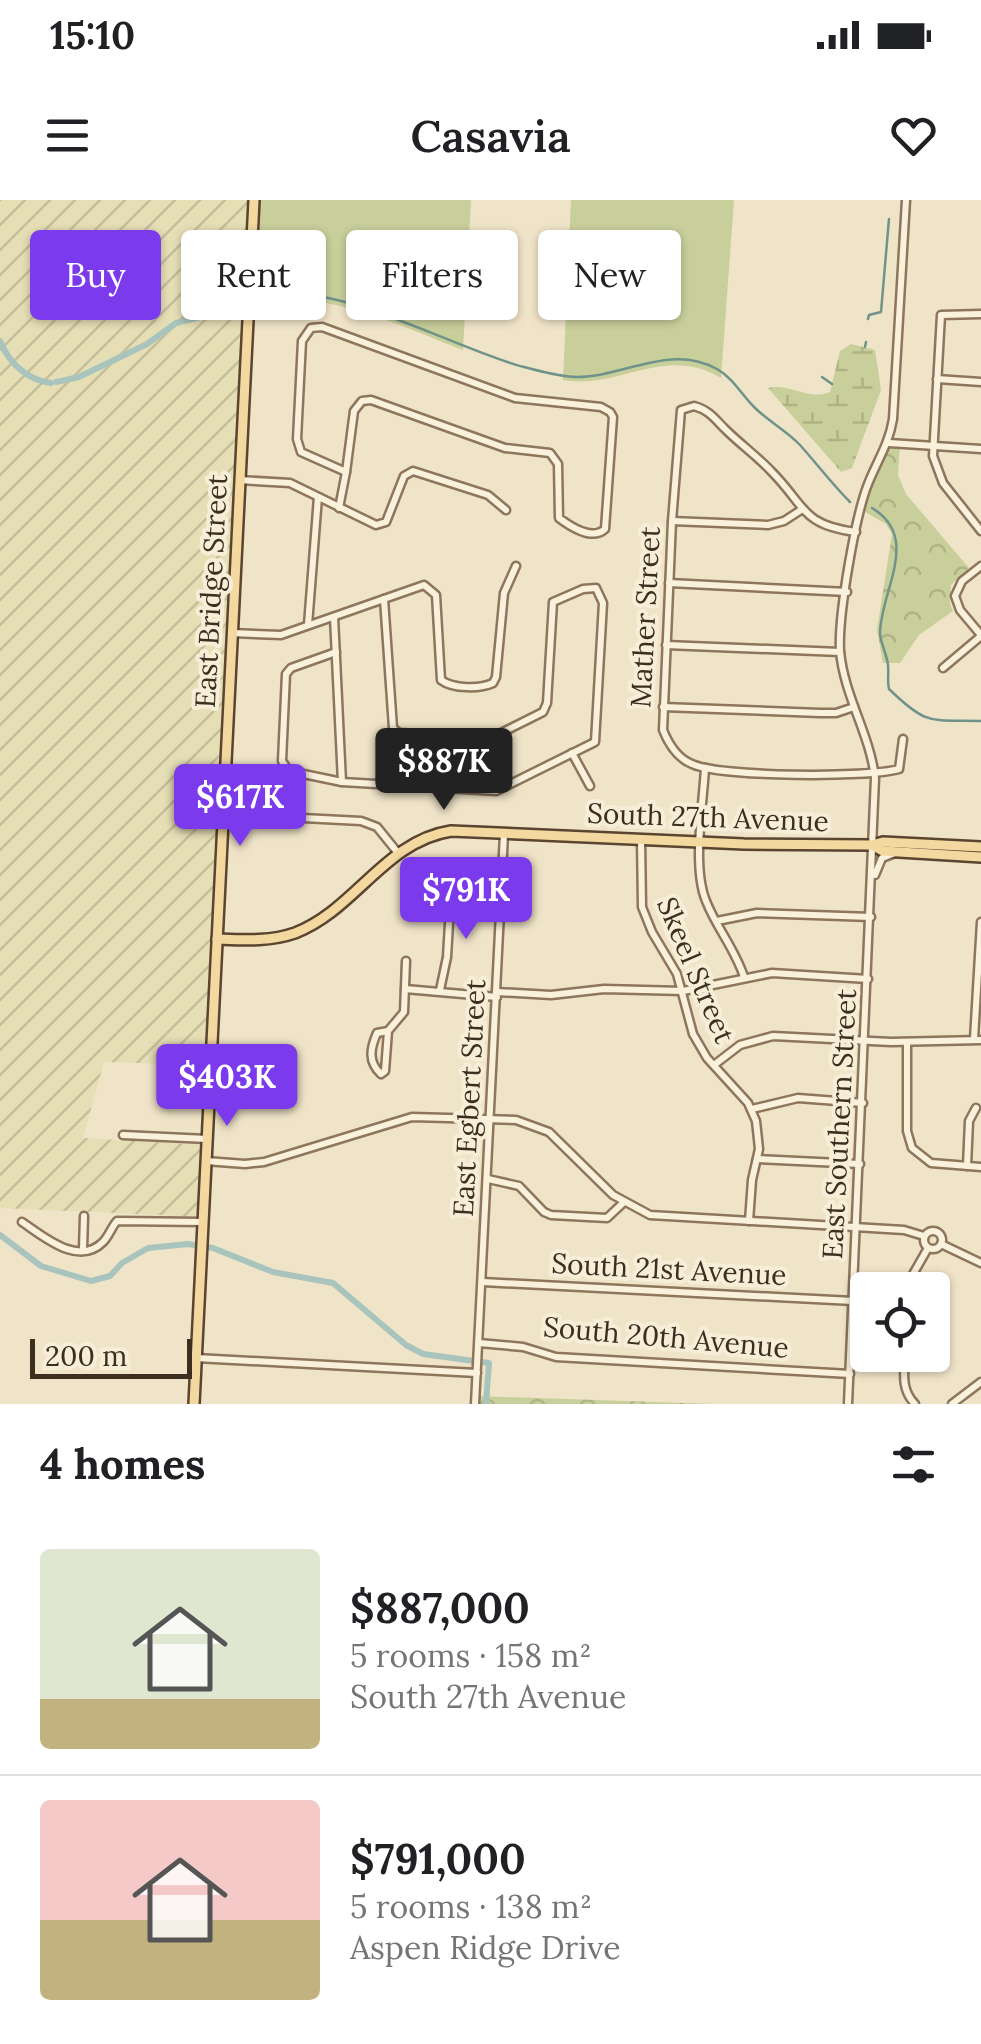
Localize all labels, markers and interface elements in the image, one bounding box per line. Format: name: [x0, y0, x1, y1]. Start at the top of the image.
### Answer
text: 15:10: [50, 11, 135, 59]
text: Casavia: [410, 107, 571, 164]
icon: menu: [40, 108, 95, 163]
icon: heart: [886, 108, 941, 163]
chip: Buy: [30, 230, 161, 320]
chip: Rent: [181, 230, 326, 320]
chip: Filters: [346, 230, 518, 320]
chip: New: [538, 230, 681, 320]
street label: East Bridge Street: [187, 473, 235, 709]
street label: Mather Street: [622, 525, 668, 709]
pin: $887K: [374, 728, 514, 813]
text: $887K: [397, 740, 491, 781]
pin: $617K: [170, 764, 310, 849]
text: $617K: [196, 776, 284, 817]
street label: South 27th Avenue: [586, 795, 830, 839]
pin: $791K: [396, 857, 536, 942]
text: $791K: [422, 869, 510, 910]
street label: Skeel Street: [649, 891, 743, 1049]
street label: East Egbert Street: [445, 978, 493, 1218]
street label: East Southern Street: [814, 988, 864, 1260]
pin: $403K: [157, 1044, 297, 1129]
text: $403K: [178, 1056, 276, 1097]
street label: South 21st Avenue: [551, 1245, 787, 1293]
map controls: [850, 1272, 950, 1372]
button: locate: [850, 1272, 950, 1372]
street label: South 20th Avenue: [542, 1308, 790, 1366]
scale bar: [30, 1334, 192, 1378]
text: 200 m: [45, 1338, 127, 1374]
text: 4 homes: [40, 1437, 205, 1491]
icon: filters: [886, 1437, 941, 1492]
text: $887,000: [350, 1581, 530, 1635]
icon: home: [120, 1589, 240, 1709]
text: 5 rooms · 158 m²: [350, 1635, 592, 1676]
text: South 27th Avenue: [350, 1676, 626, 1717]
text: $791,000: [350, 1832, 526, 1886]
icon: home: [120, 1840, 240, 1960]
text: 5 rooms · 138 m²: [350, 1886, 592, 1927]
text: Aspen Ridge Drive: [350, 1927, 621, 1968]

